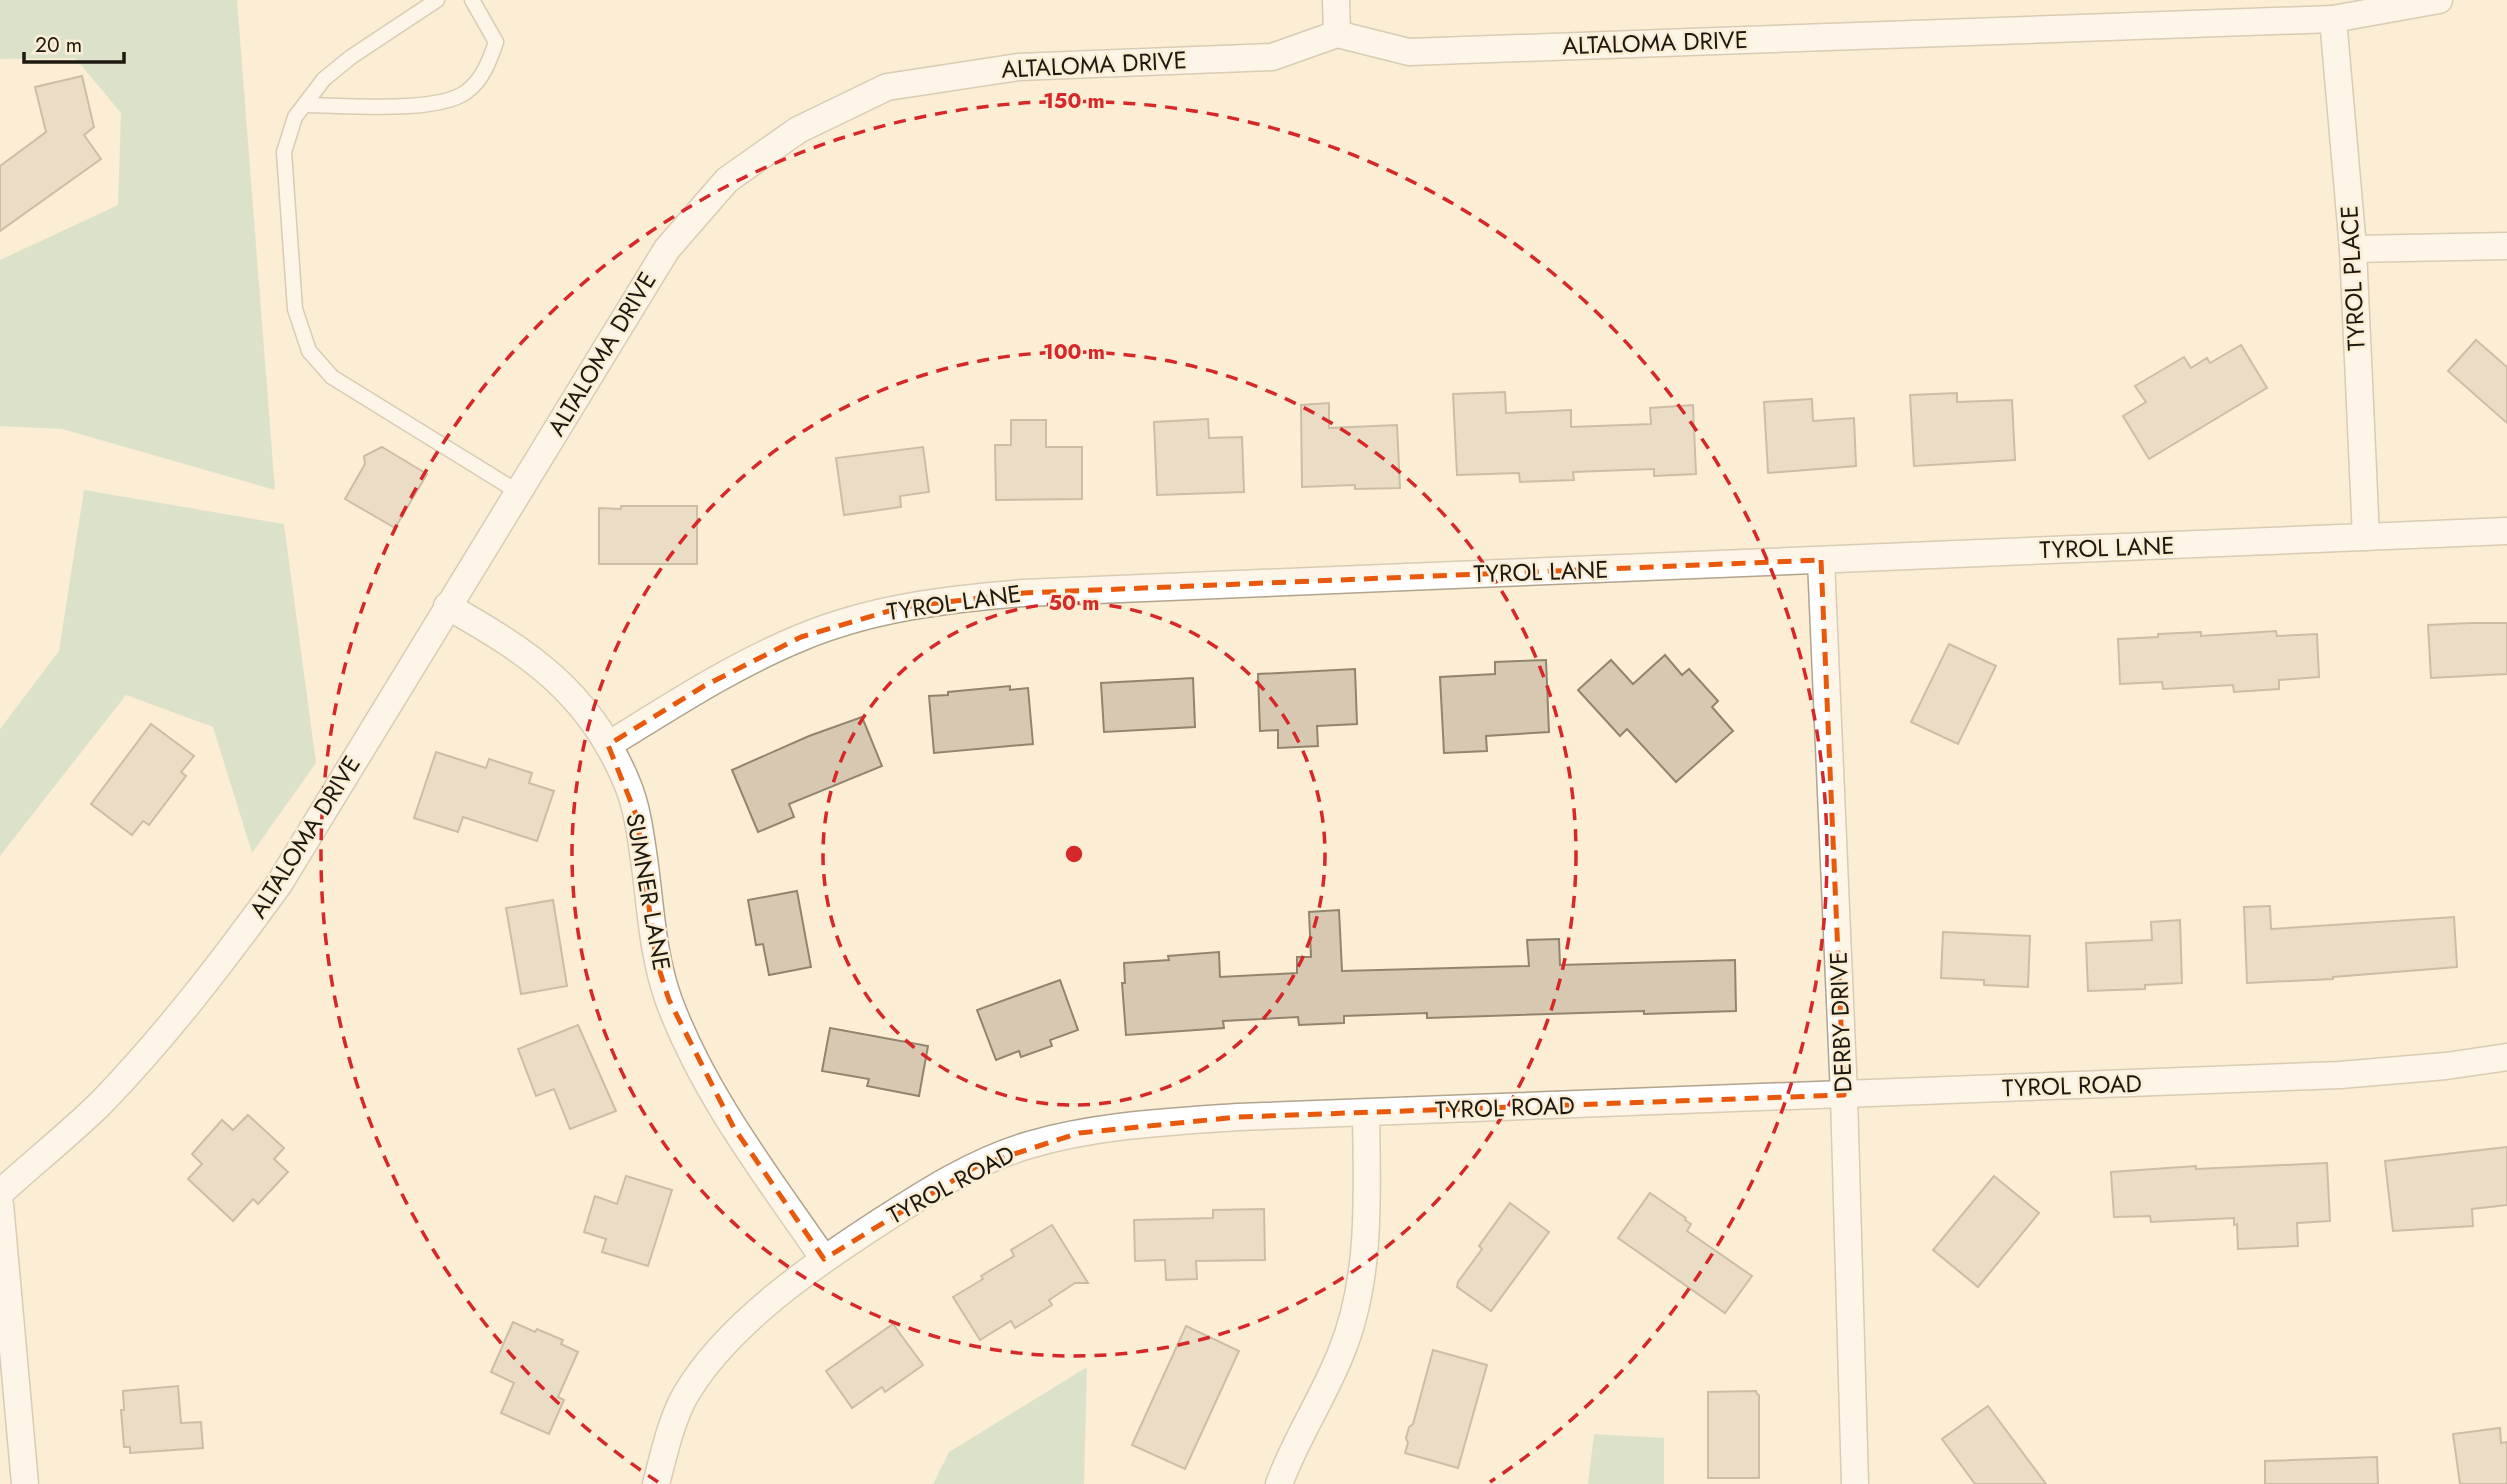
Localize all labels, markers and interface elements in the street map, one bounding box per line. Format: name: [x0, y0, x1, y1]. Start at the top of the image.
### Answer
scale bar: [24, 21, 124, 65]
street label: ALTALOMA DRIVE: [1562, 22, 1748, 63]
text: 20 m: [35, 30, 82, 60]
street label: ALTALOMA DRIVE: [1000, 42, 1188, 87]
text: 150 m: [1043, 86, 1105, 116]
street label: TYROL PLACE: [2331, 205, 2374, 351]
street label: ALTALOMA DRIVE: [539, 265, 664, 442]
text: 100 m: [1043, 337, 1105, 367]
street label: TYROL LANE: [2039, 528, 2175, 567]
street label: TYROL LANE: [1473, 552, 1609, 591]
street label: TYROL LANE: [885, 576, 1023, 629]
text: 50 m: [1049, 588, 1099, 618]
street label: ALTALOMA DRIVE: [241, 749, 369, 925]
street label: SUMNER LANE: [617, 810, 680, 973]
centre of rings: [1062, 842, 1086, 866]
street label: DERBY DRIVE: [1821, 951, 1860, 1093]
street label: TYROL ROAD: [2002, 1066, 2142, 1105]
street label: TYROL ROAD: [1435, 1088, 1575, 1127]
street label: TYROL ROAD: [881, 1136, 1021, 1233]

